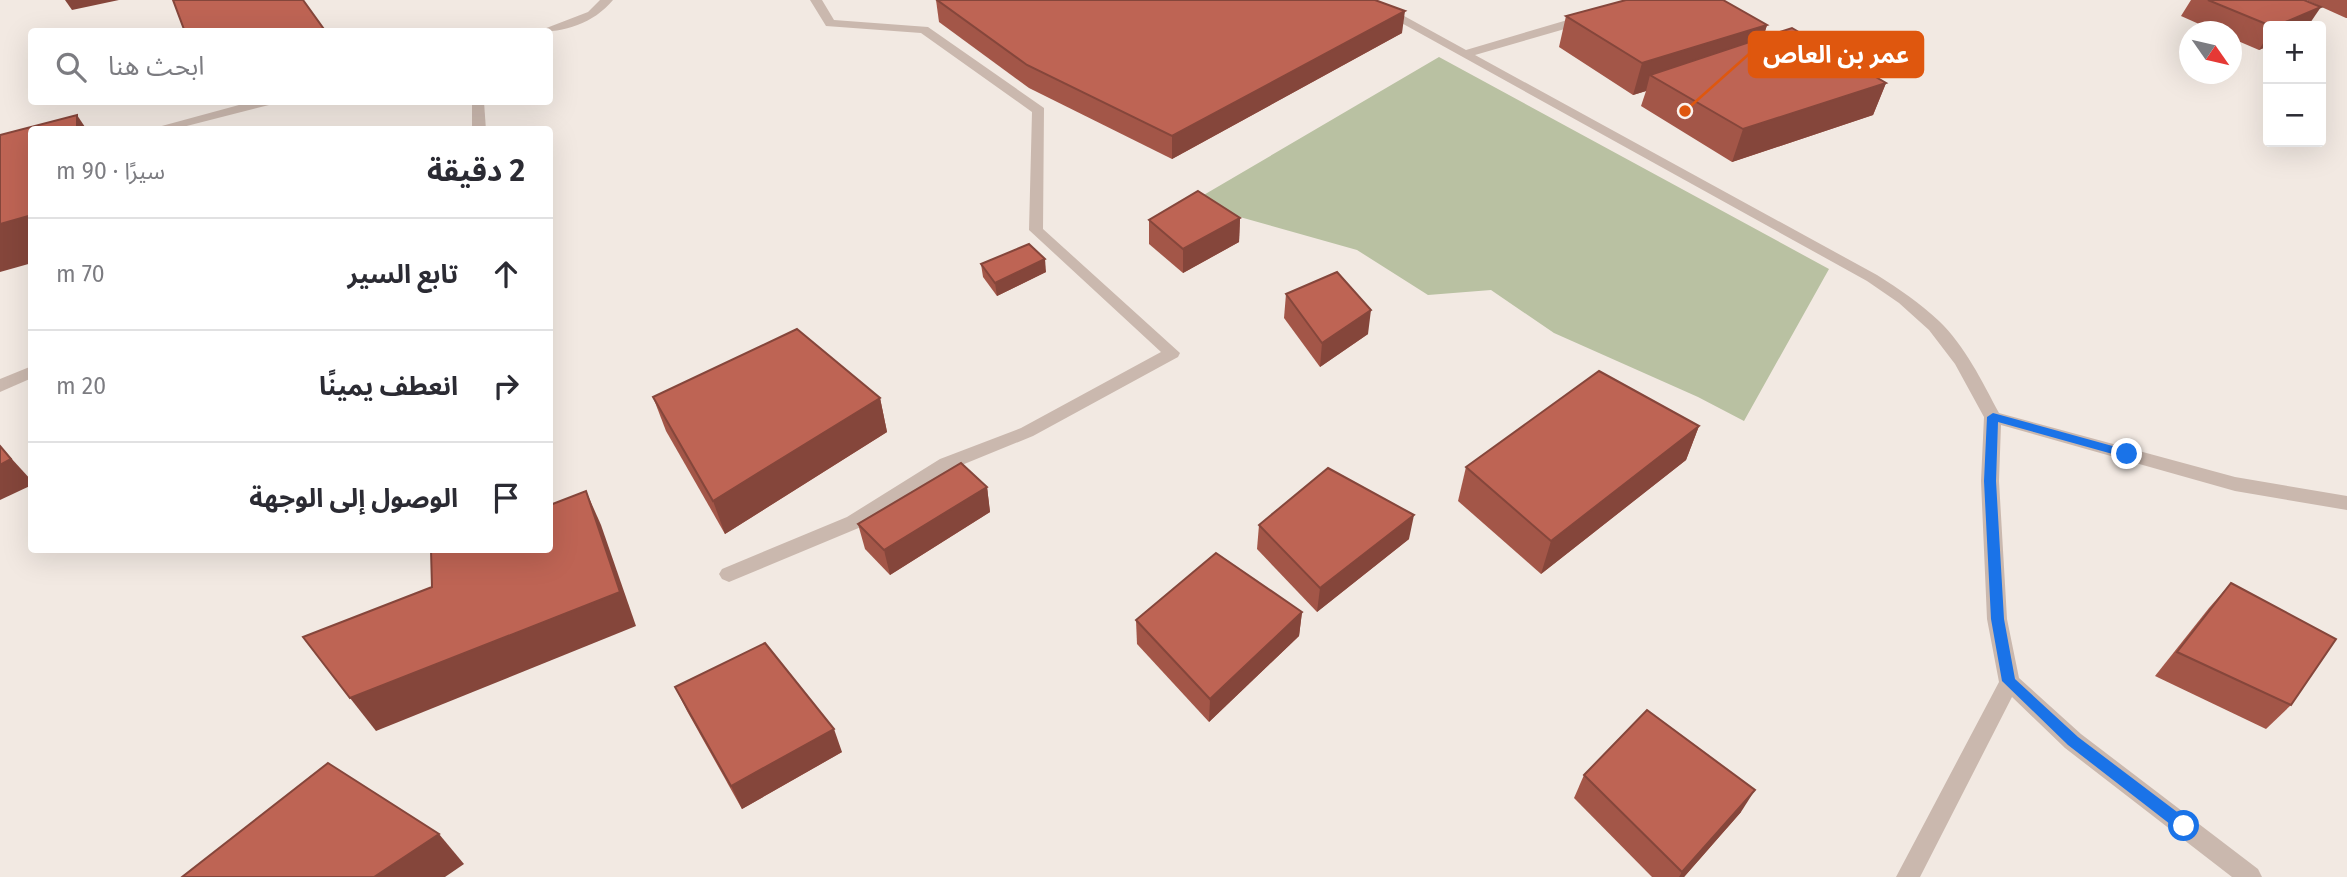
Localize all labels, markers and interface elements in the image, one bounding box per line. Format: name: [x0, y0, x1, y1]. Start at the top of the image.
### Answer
north arrow: [2179, 21, 2242, 84]
map controls: [2263, 21, 2326, 147]
button: +: [2263, 21, 2326, 84]
search box: [28, 28, 553, 105]
callout: عمر بن العاص: [1749, 32, 1923, 77]
text: عمر بن العاص: [1763, 41, 1909, 69]
icon: search: [52, 48, 90, 86]
text: ابحث هنا: [108, 51, 204, 82]
button: −: [2263, 84, 2326, 147]
text: 2 دقيقة: [427, 153, 525, 189]
text: سيرًا · 90 m: [56, 157, 165, 185]
icon: ahead: [487, 255, 525, 293]
text: تابع السير: [348, 259, 458, 290]
text: 70 m: [56, 260, 105, 288]
icon: right: [487, 367, 525, 405]
text: انعطف يمينًا: [319, 371, 458, 402]
text: 20 m: [56, 372, 106, 400]
route end: [2111, 438, 2142, 469]
icon: arrive: [487, 479, 525, 517]
text: الوصول إلى الوجهة: [249, 483, 458, 514]
route start: [2168, 810, 2199, 841]

